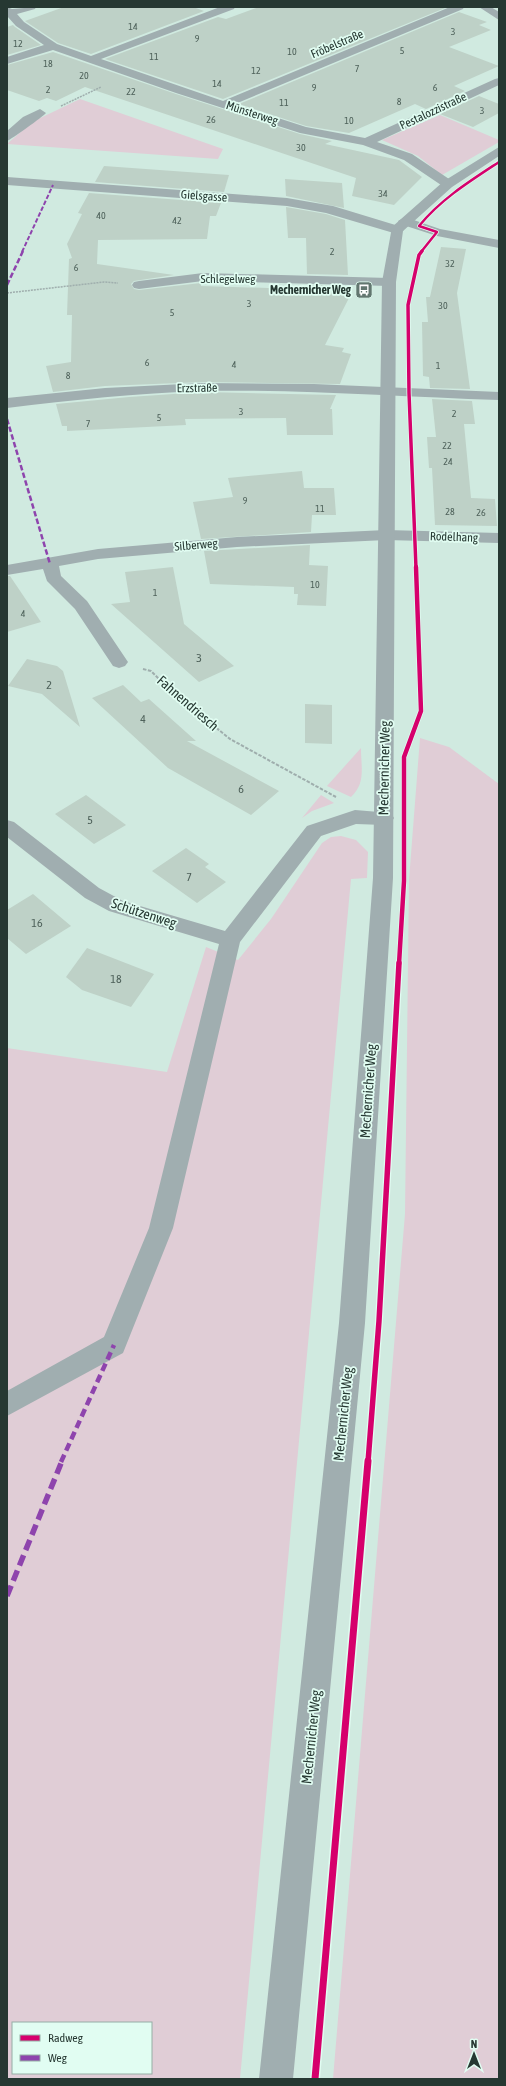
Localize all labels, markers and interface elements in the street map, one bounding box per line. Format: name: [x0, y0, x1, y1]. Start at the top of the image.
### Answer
house number: 14: [128, 21, 138, 32]
house number: 3: [451, 26, 456, 37]
street label: Fröbelstraße: [309, 27, 365, 61]
house number: 9: [195, 33, 200, 44]
house number: 12: [13, 38, 23, 49]
house number: 5: [400, 45, 405, 56]
house number: 10: [287, 46, 297, 57]
house number: 11: [149, 51, 159, 62]
house number: 18: [43, 58, 53, 69]
house number: 7: [355, 63, 360, 74]
house number: 12: [251, 65, 261, 76]
house number: 20: [79, 70, 89, 81]
house number: 14: [212, 78, 222, 89]
house number: 9: [312, 82, 317, 93]
house number: 6: [433, 82, 438, 93]
house number: 2: [46, 84, 51, 95]
house number: 22: [126, 86, 136, 97]
street label: Pestalozzistraße: [397, 89, 469, 133]
house number: 8: [397, 96, 402, 107]
house number: 11: [279, 97, 289, 108]
street label: Münsterweg: [224, 98, 281, 128]
house number: 3: [480, 105, 485, 116]
house number: 26: [206, 114, 216, 125]
house number: 10: [344, 115, 354, 126]
house number: 30: [296, 142, 306, 153]
street label: Gielsgasse: [180, 187, 228, 205]
house number: 34: [378, 188, 388, 199]
house number: 40: [96, 210, 106, 221]
house number: 42: [172, 215, 182, 226]
house number: 2: [330, 246, 335, 257]
house number: 32: [445, 258, 455, 269]
house number: 6: [74, 262, 79, 273]
street label: Schlegelweg: [201, 272, 256, 286]
bus stop icon: Mechernicher Weg: [354, 280, 374, 300]
place label: Mechernicher Weg: [270, 283, 352, 297]
house number: 3: [247, 298, 252, 309]
house number: 30: [438, 300, 448, 311]
house number: 5: [170, 307, 175, 318]
house number: 6: [145, 357, 150, 368]
house number: 4: [232, 359, 237, 370]
house number: 1: [436, 360, 441, 371]
house number: 8: [66, 370, 71, 381]
street label: Erzstraße: [177, 381, 217, 395]
house number: 3: [239, 406, 244, 417]
house number: 2: [452, 408, 457, 419]
house number: 5: [157, 412, 162, 423]
house number: 7: [86, 418, 91, 429]
house number: 22: [442, 440, 452, 451]
house number: 24: [443, 456, 453, 467]
house number: 9: [243, 495, 248, 506]
house number: 11: [315, 503, 325, 514]
house number: 28: [445, 506, 455, 517]
house number: 26: [476, 507, 486, 518]
street label: Rodelhang: [430, 529, 479, 545]
street label: Silberweg: [174, 536, 219, 554]
house number: 10: [310, 579, 320, 590]
house number: 1: [153, 587, 158, 598]
house number: 4: [21, 608, 26, 619]
house number: 3: [196, 651, 202, 665]
street label: Fahnendriesch: [154, 672, 222, 734]
house number: 2: [46, 678, 52, 692]
house number: 4: [140, 712, 146, 726]
street label: Mechernicher Weg: [375, 721, 393, 815]
house number: 6: [238, 782, 244, 796]
house number: 5: [87, 813, 93, 827]
house number: 7: [186, 870, 192, 884]
street label: Schützenweg: [110, 895, 178, 931]
house number: 16: [31, 916, 43, 930]
house number: 18: [110, 972, 122, 986]
street label: Mechernicher Weg: [357, 1043, 379, 1139]
street label: Mechernicher Weg: [330, 1366, 356, 1462]
street label: Mechernicher Weg: [298, 1689, 324, 1785]
legend: [12, 2022, 152, 2074]
text: Radweg: [48, 2031, 84, 2045]
north arrow: [454, 2034, 494, 2074]
text: N: [471, 2038, 477, 2050]
text: Weg: [48, 2051, 68, 2065]

